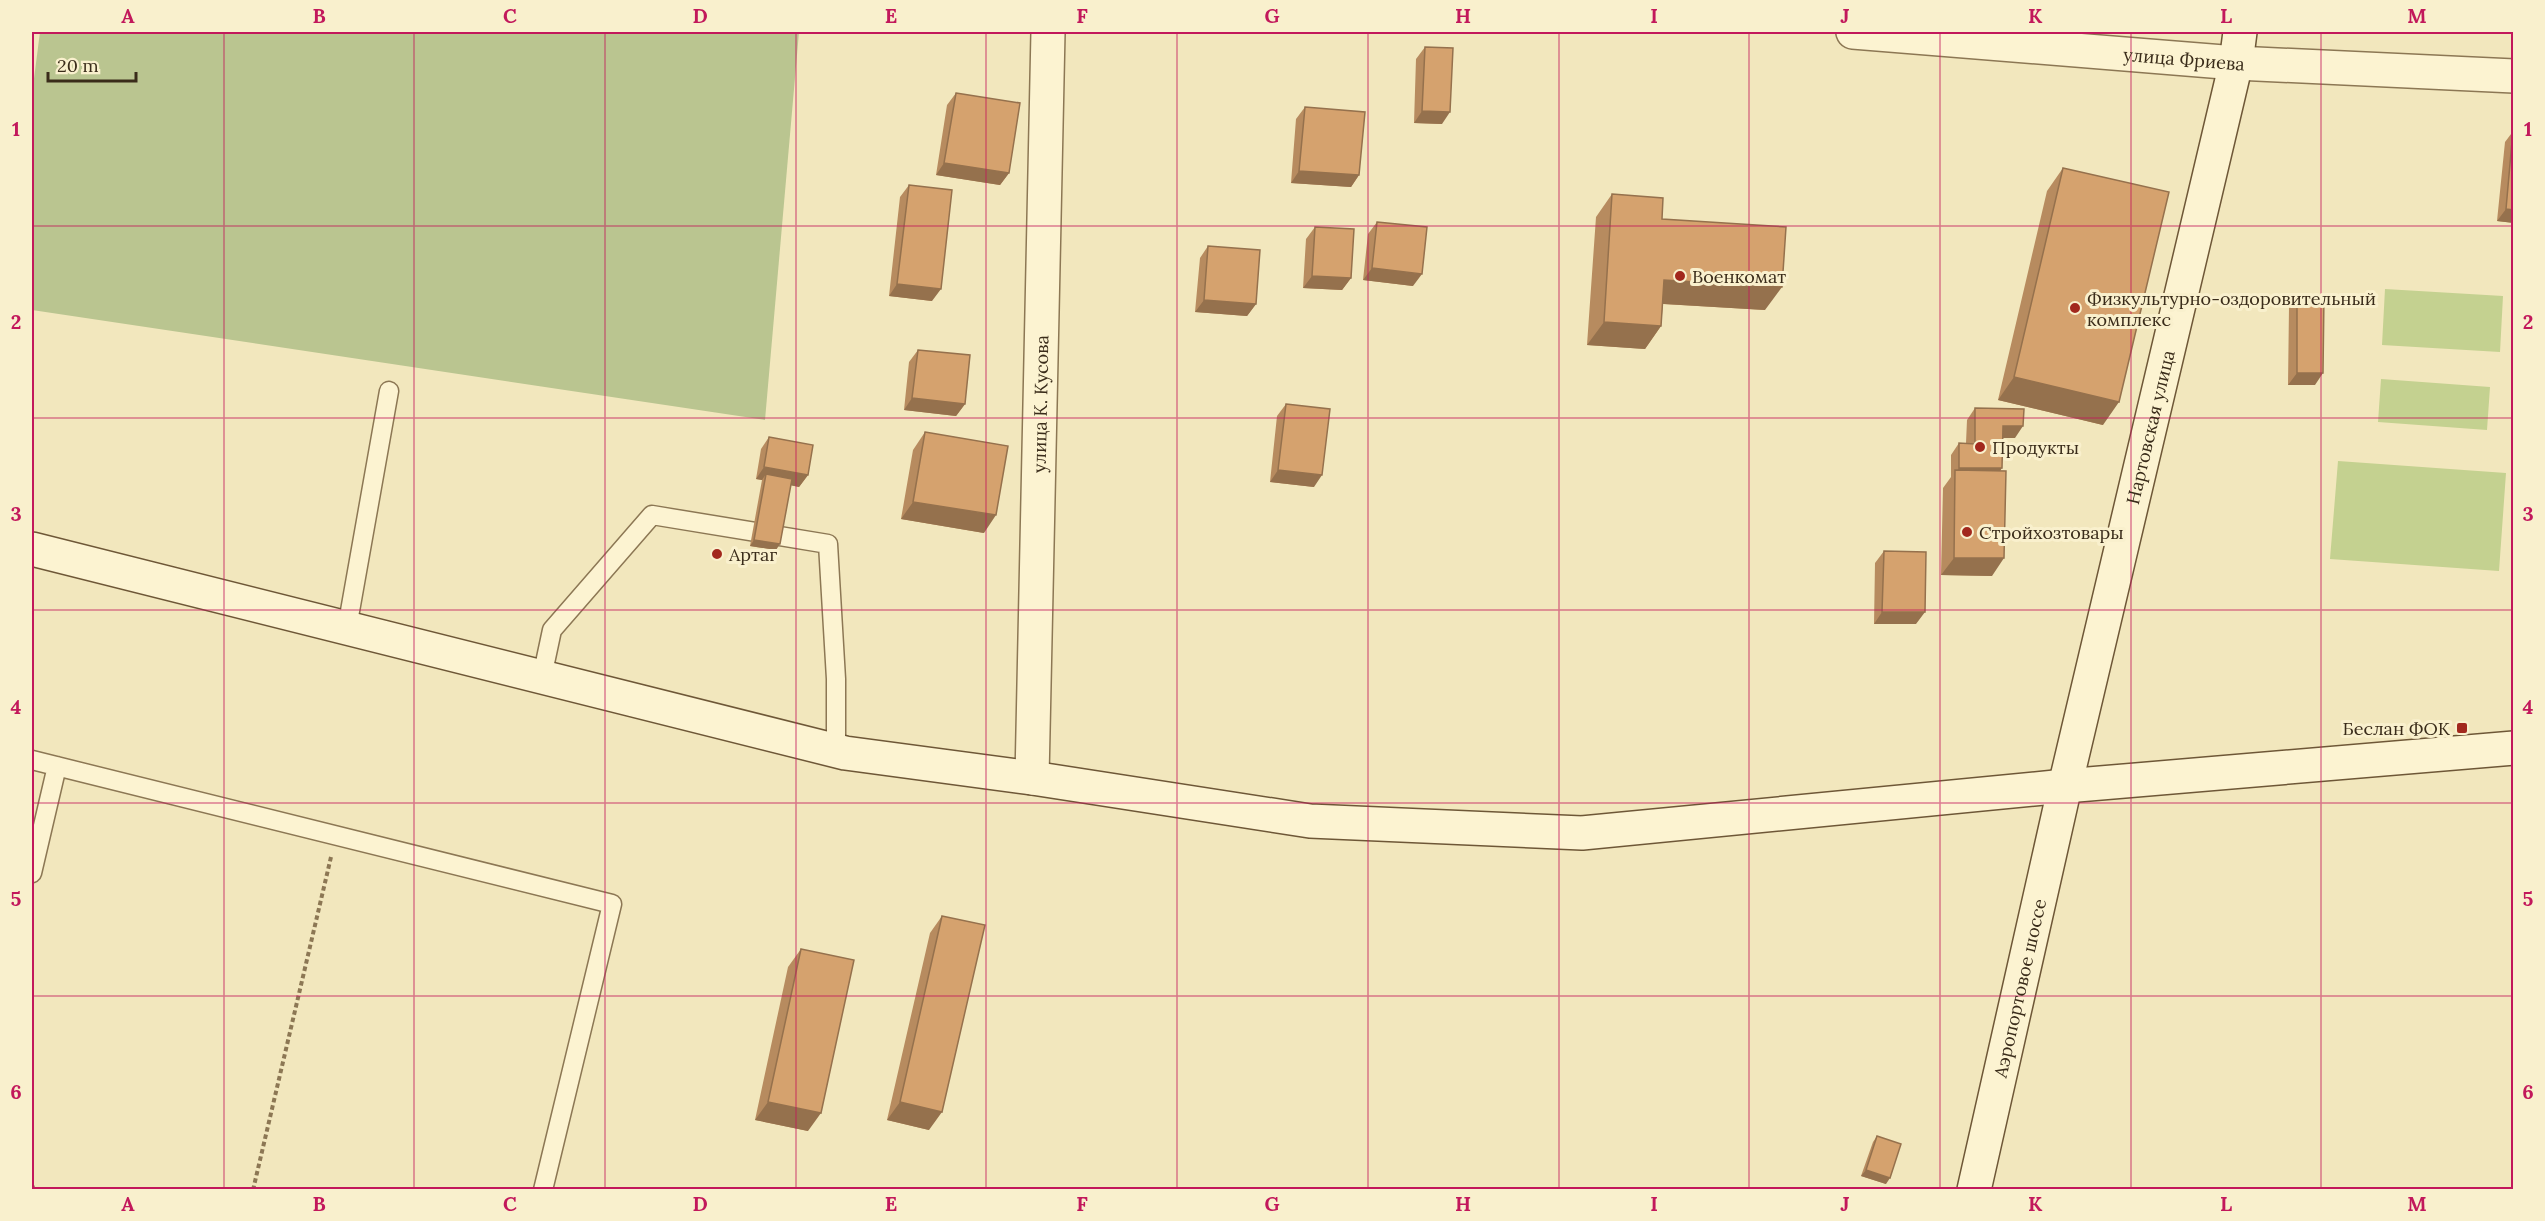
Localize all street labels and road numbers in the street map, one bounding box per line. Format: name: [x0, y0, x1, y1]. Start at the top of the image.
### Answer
street label: улица Фриева: [2122, 42, 2245, 75]
street label: улица К. Кусова: [1027, 335, 1053, 473]
street label: Нартовская улица: [2121, 348, 2179, 506]
street label: Аэропортовое шоссе: [1988, 896, 2051, 1081]

